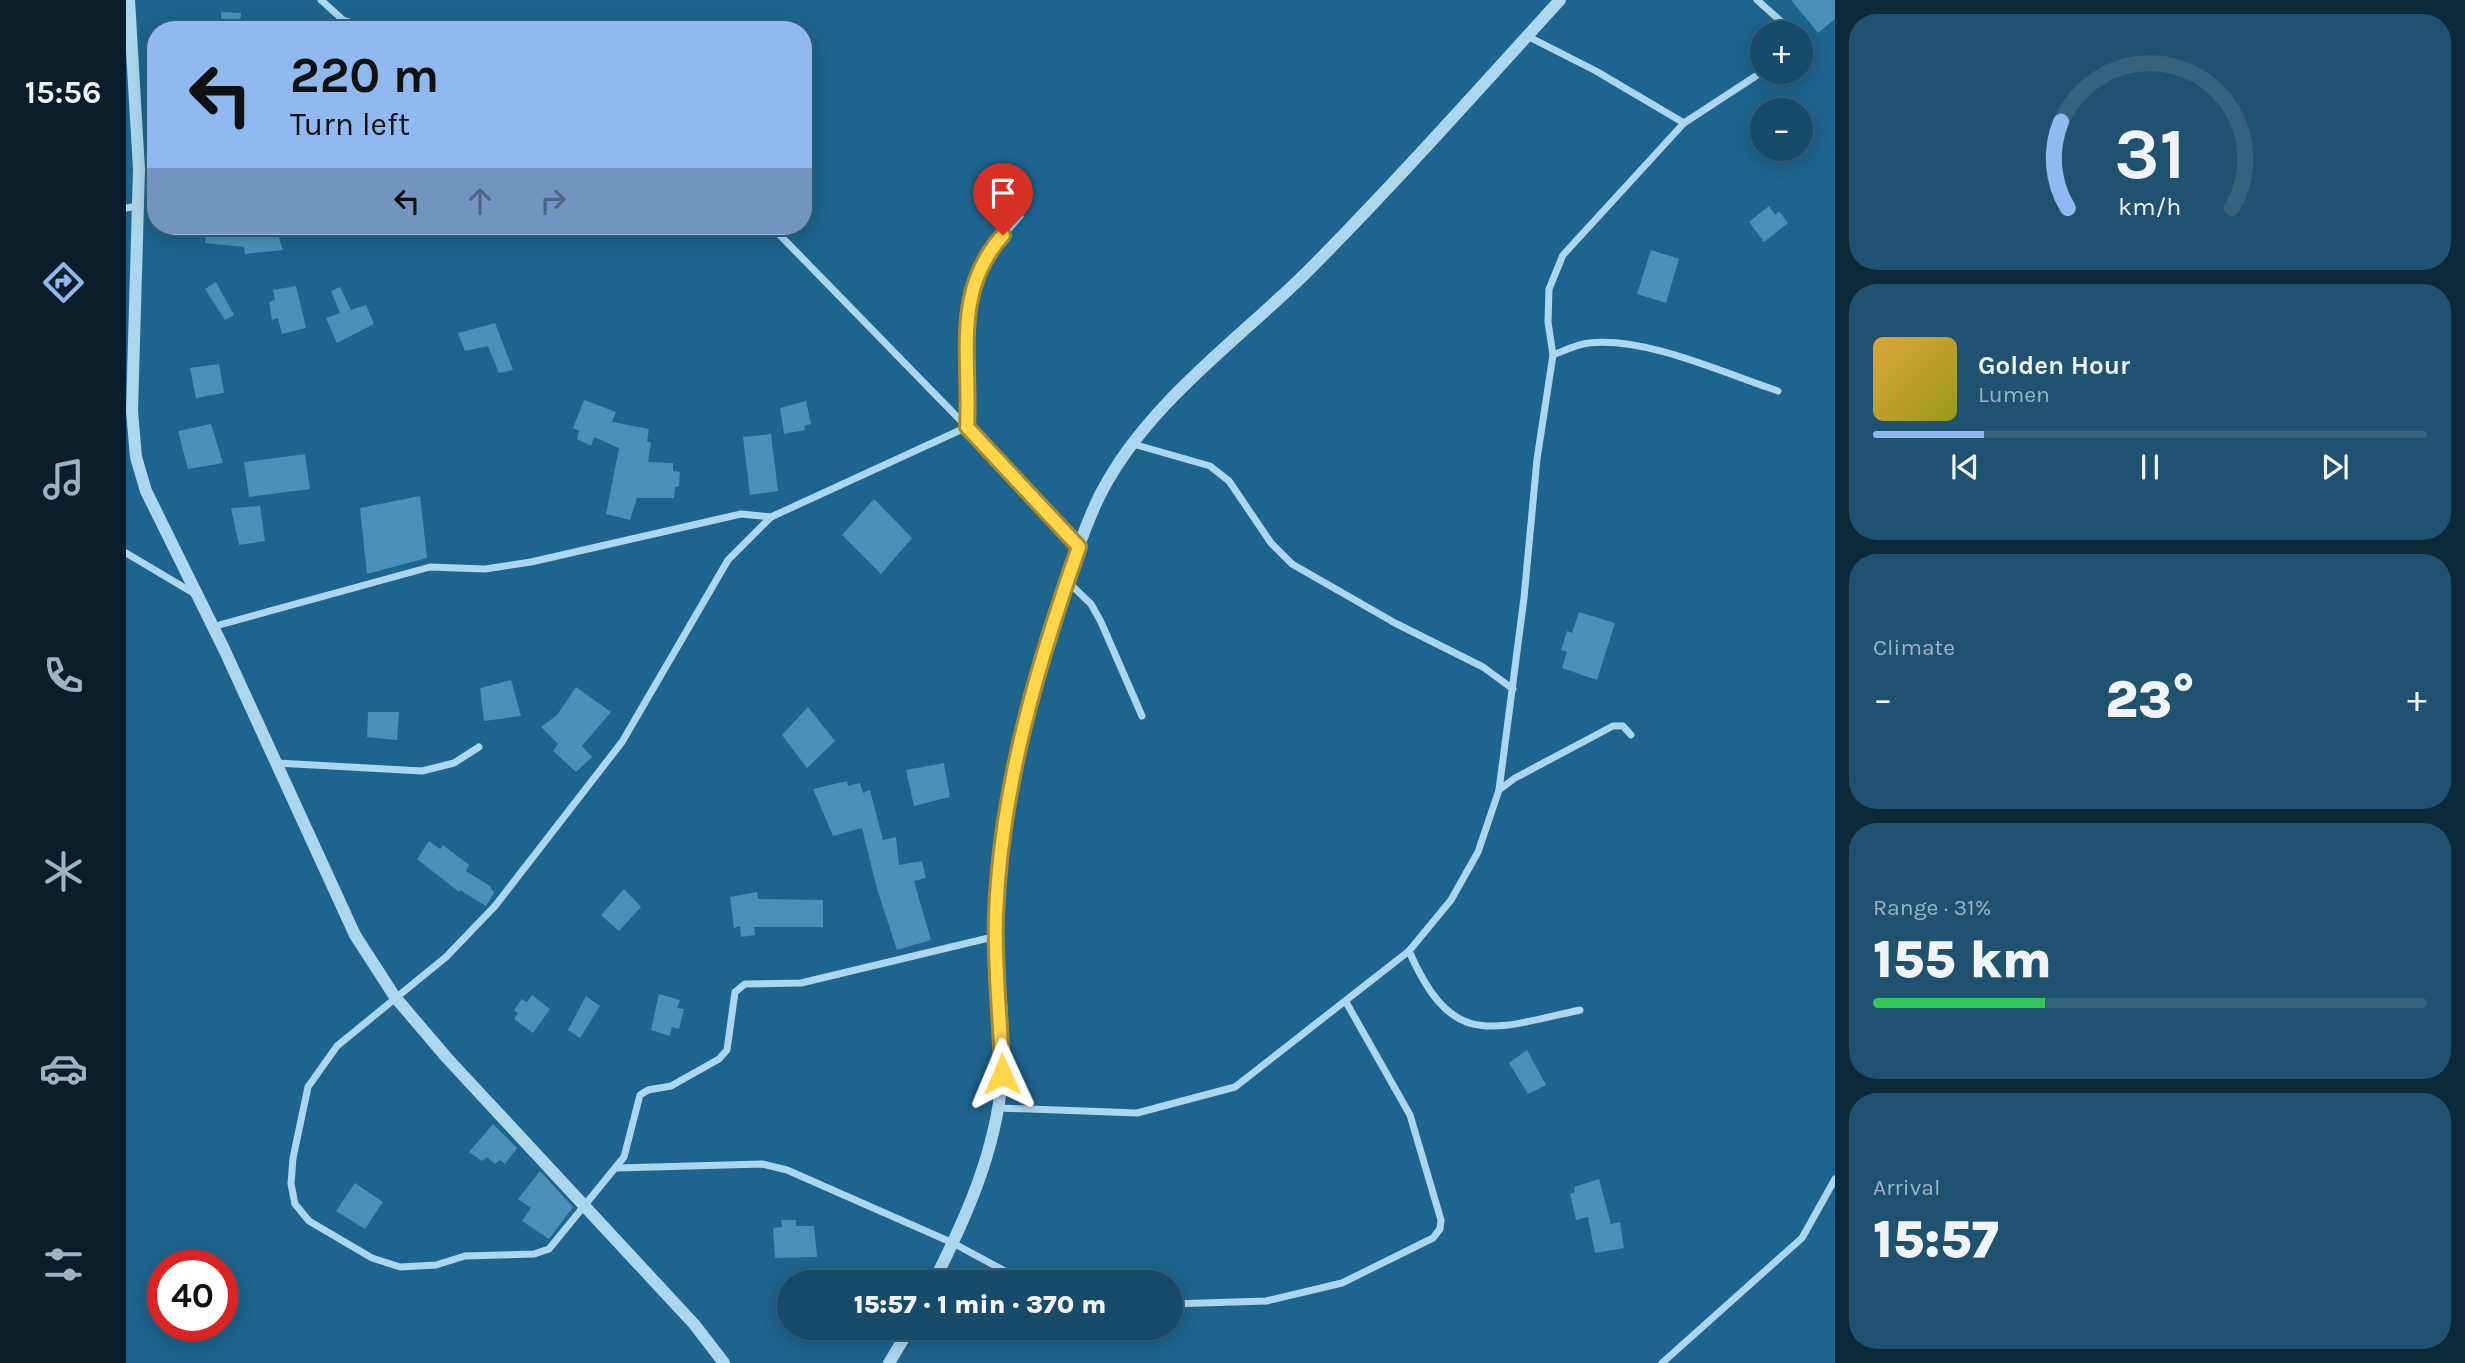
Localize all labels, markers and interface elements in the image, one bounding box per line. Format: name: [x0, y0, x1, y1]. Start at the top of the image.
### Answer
map controls: [1750, 21, 1813, 161]
button: +: [1750, 21, 1813, 84]
text: 220 m: [290, 47, 439, 104]
icon: left: [175, 49, 266, 140]
text: 15:56: [25, 74, 101, 111]
button: −: [1750, 98, 1813, 161]
text: Turn left: [290, 106, 410, 143]
text: 31: [2114, 111, 2186, 196]
pin: [973, 163, 1033, 235]
icon: arrive: [984, 174, 1022, 212]
icon: left: [388, 182, 426, 220]
icon: ahead: [461, 182, 499, 220]
icon: right: [534, 182, 572, 220]
text: km/h: [2118, 192, 2182, 221]
icon: directions: [39, 258, 88, 307]
text: Golden Hour: [1978, 350, 2130, 381]
text: Lumen: [1978, 381, 2050, 408]
icon: previous: [1946, 448, 1984, 486]
icon: pause: [2131, 448, 2169, 486]
icon: next: [2316, 448, 2354, 486]
icon: music: [39, 455, 88, 504]
text: Climate: [1873, 634, 1955, 661]
icon: phone: [39, 651, 88, 700]
text: 23°: [2105, 669, 2195, 730]
text: −: [1873, 677, 1893, 722]
text: +: [2407, 677, 2427, 722]
icon: climate: [39, 847, 88, 896]
text: Range · 31%: [1873, 894, 1991, 921]
text: 155 km: [1873, 929, 2052, 990]
position arrow: [965, 1037, 1039, 1111]
icon: car: [39, 1044, 88, 1093]
text: Arrival: [1873, 1174, 1940, 1201]
text: 15:57: [1873, 1209, 1999, 1270]
icon: filters: [39, 1240, 88, 1289]
speed limit sign: 40: [147, 1250, 238, 1341]
text: 15:57 · 1 min · 370 m: [854, 1289, 1106, 1320]

